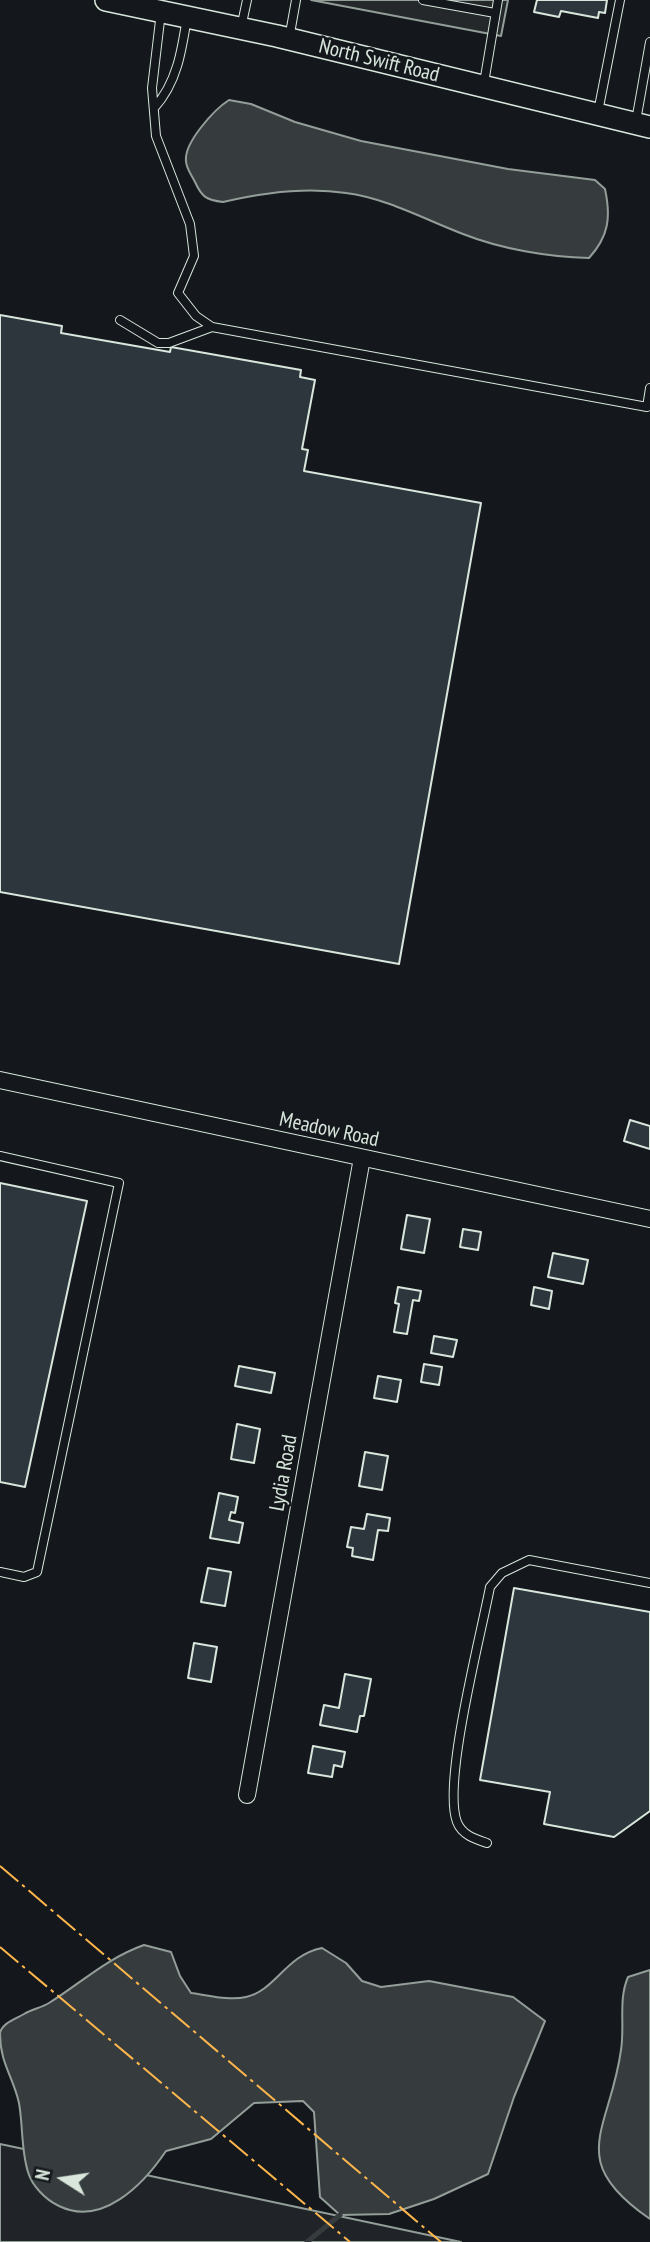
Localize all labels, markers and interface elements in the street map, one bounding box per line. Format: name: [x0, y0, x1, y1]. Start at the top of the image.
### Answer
street label: North Swift Road: [316, 34, 442, 88]
street label: Meadow Road: [277, 1107, 381, 1153]
street label: Lydia Road: [265, 1433, 303, 1513]
north arrow: [28, 2144, 98, 2214]
text: N: [30, 2167, 55, 2182]

